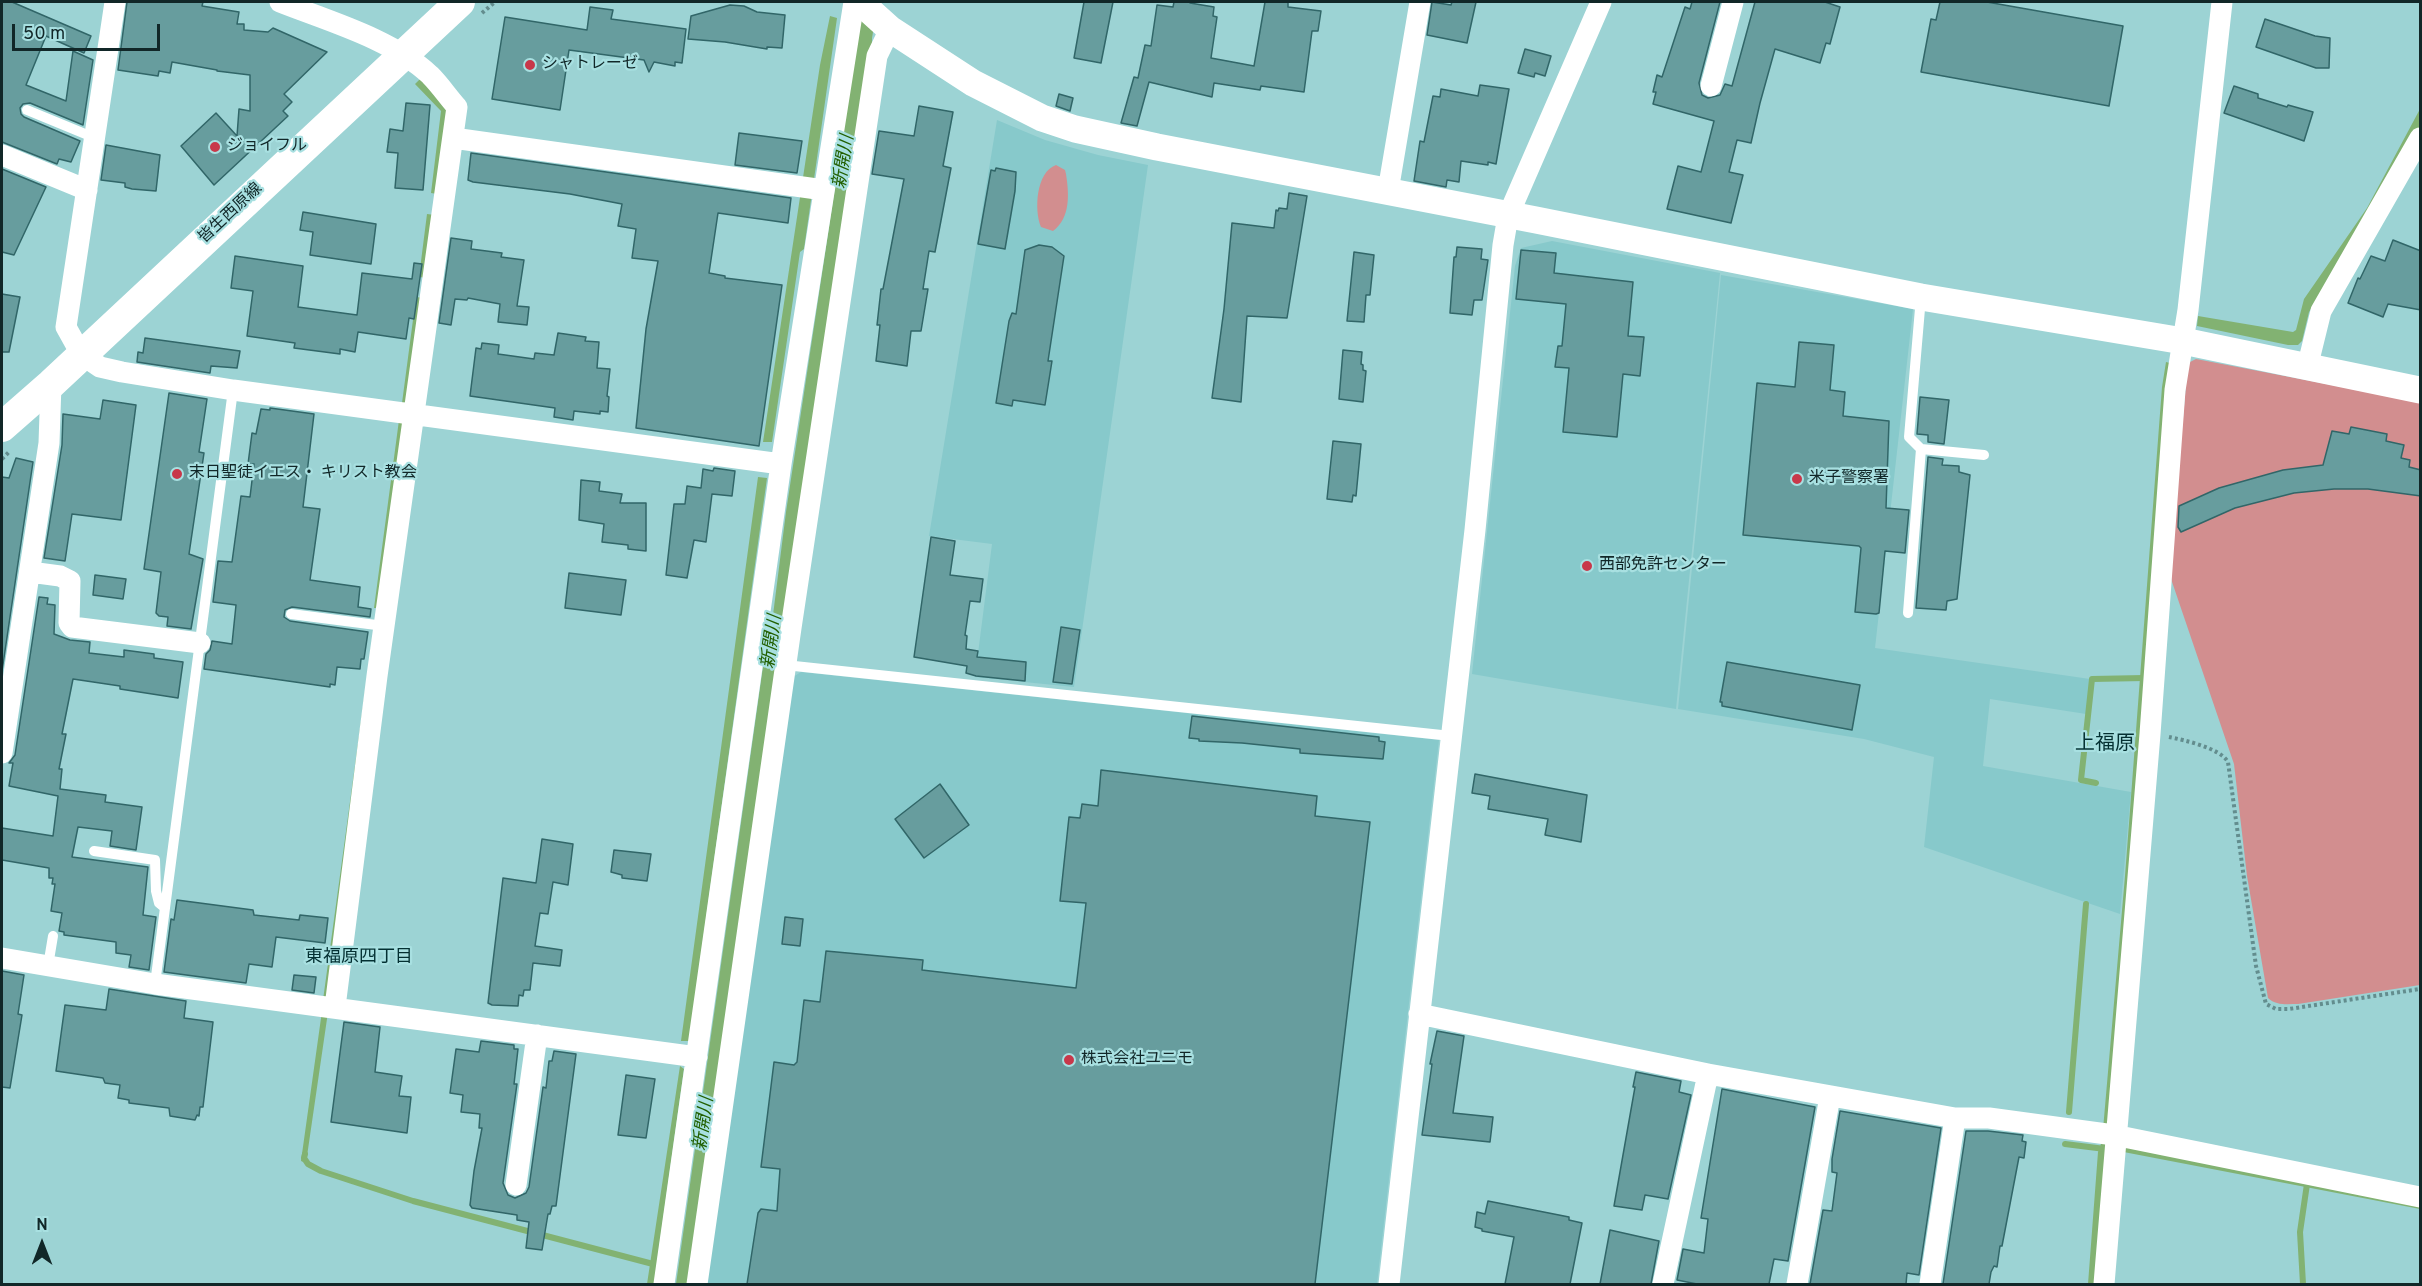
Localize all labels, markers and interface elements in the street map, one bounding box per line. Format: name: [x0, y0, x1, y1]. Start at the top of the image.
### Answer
scale bar: [15, 12, 164, 50]
text: 50 m: [23, 23, 65, 46]
place label: シャトレーゼ: [542, 55, 638, 75]
marker: シャトレーゼ: [523, 58, 537, 72]
water label: 新開川: [830, 134, 860, 190]
place label: ジョイフル: [227, 137, 307, 157]
marker: ジョイフル: [208, 140, 222, 154]
street label: 皆生西原線: [195, 180, 267, 248]
place label: 末日聖徒イエス・ キリスト教会: [189, 464, 417, 484]
marker: 末日聖徒イエス・ キリスト教会: [170, 467, 184, 481]
place label: 米子警察署: [1809, 469, 1889, 489]
marker: 米子警察署: [1790, 472, 1804, 486]
place label: 西部免許センター: [1599, 556, 1727, 576]
marker: 西部免許センター: [1580, 559, 1594, 573]
water label: 新開川: [759, 614, 787, 670]
district label: 上福原: [2075, 733, 2135, 757]
district label: 東福原四丁目: [305, 947, 413, 969]
place label: 株式会社ユニモ: [1081, 1050, 1193, 1070]
marker: 株式会社ユニモ: [1062, 1053, 1076, 1067]
water label: 新開川: [691, 1096, 719, 1152]
north arrow: [12, 1214, 72, 1274]
text: N: [36, 1216, 48, 1236]

